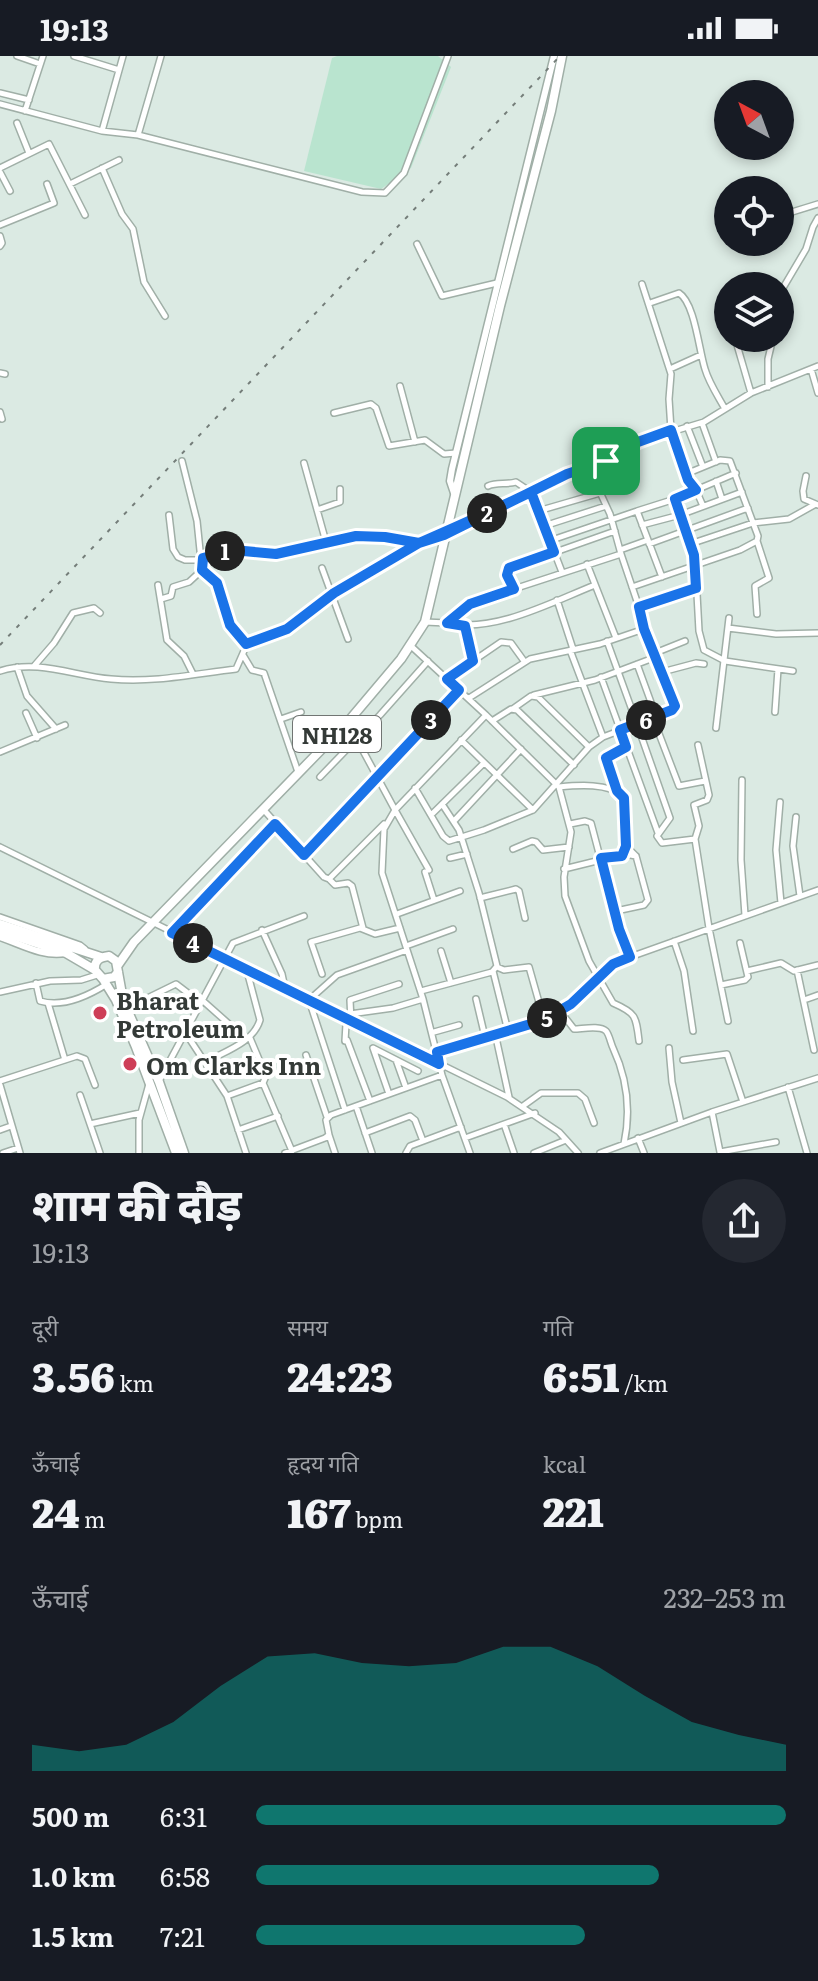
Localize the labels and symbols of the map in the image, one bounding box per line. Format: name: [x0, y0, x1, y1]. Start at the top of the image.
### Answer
north arrow: [714, 80, 794, 160]
pin: [572, 427, 640, 495]
pin: 2: [467, 493, 507, 533]
pin: 1: [205, 531, 245, 571]
pin: 3: [411, 700, 451, 740]
pin: 6: [626, 700, 666, 740]
road number: NH128: [293, 716, 381, 752]
pin: 4: [173, 923, 213, 963]
place label: Bharat Petroleum: [116, 982, 245, 1045]
pin: 5: [527, 998, 567, 1038]
marker: Bharat Petroleum: [91, 1004, 109, 1022]
place label: Om Clarks Inn: [146, 1047, 322, 1082]
marker: Om Clarks Inn: [121, 1055, 139, 1073]

